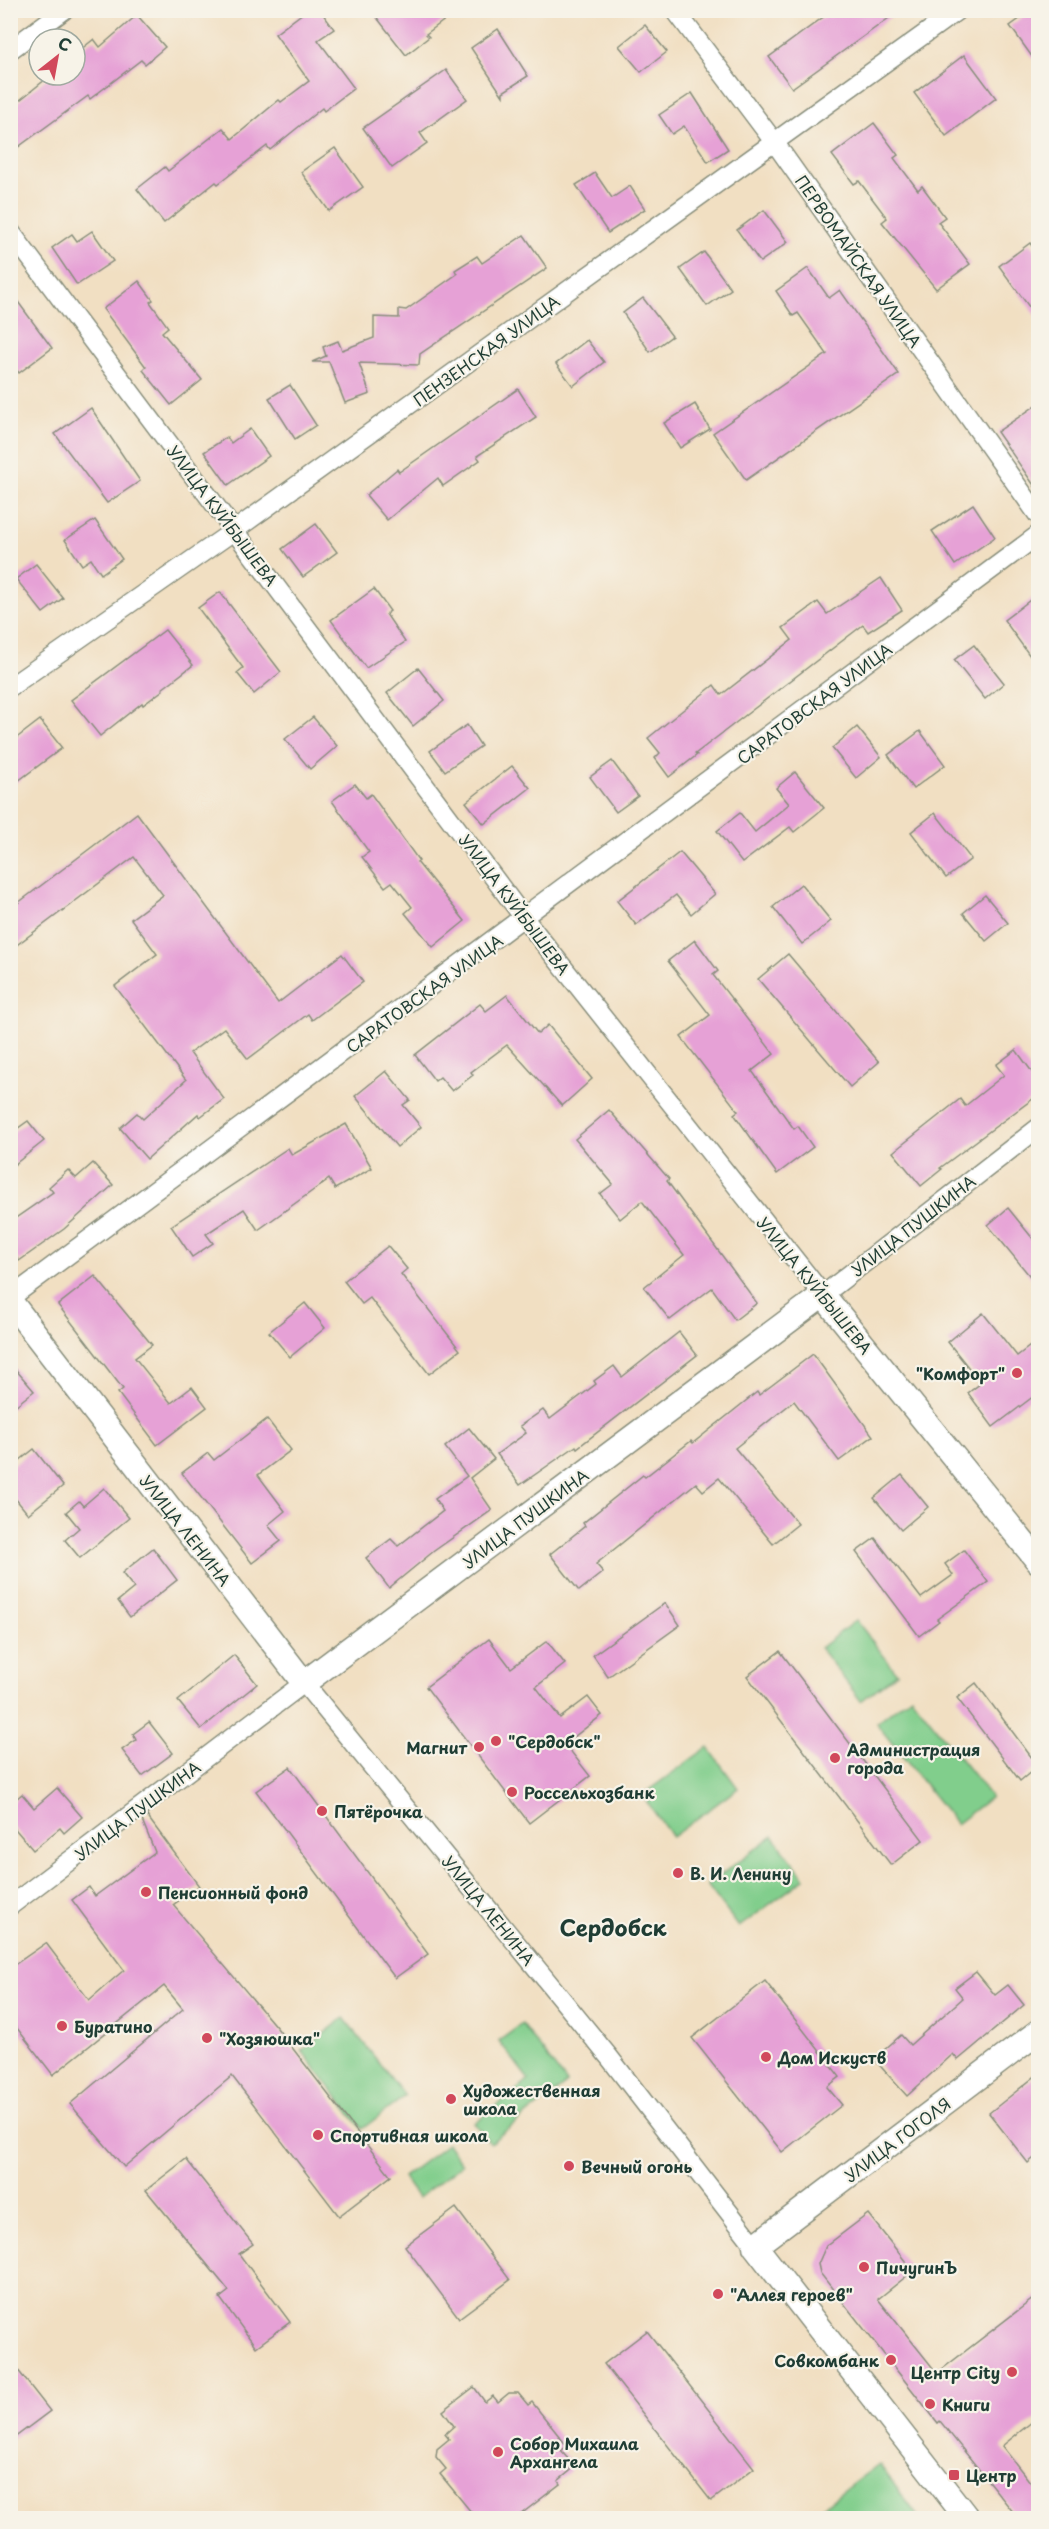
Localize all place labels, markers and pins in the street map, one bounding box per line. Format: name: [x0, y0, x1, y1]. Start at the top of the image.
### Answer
place label: "Комфорт": [916, 1361, 1005, 1385]
marker: "Комфорт": [1010, 1366, 1024, 1380]
place label: "Сердобск": [508, 1729, 601, 1753]
marker: "Сердобск": [489, 1734, 503, 1748]
place label: Магнит: [406, 1735, 468, 1759]
place label: Администрация города: [847, 1737, 980, 1779]
marker: Магнит: [472, 1740, 486, 1754]
marker: Администрация города: [828, 1751, 842, 1765]
place label: Россельхозбанк: [524, 1780, 655, 1804]
marker: Россельхозбанк: [505, 1785, 519, 1799]
place label: Пятёрочка: [334, 1799, 423, 1823]
marker: Пятёрочка: [315, 1804, 329, 1818]
place label: В. И. Ленину: [690, 1861, 791, 1885]
marker: В. И. Ленину: [671, 1866, 685, 1880]
place label: Пенсионный фонд: [158, 1880, 309, 1904]
marker: Пенсионный фонд: [139, 1885, 153, 1899]
place label: Буратино: [74, 2014, 153, 2038]
marker: Буратино: [55, 2019, 69, 2033]
place label: "Хозяюшка": [219, 2026, 320, 2050]
marker: "Хозяюшка": [200, 2031, 214, 2045]
place label: Дом Искуств: [777, 2045, 886, 2069]
marker: Дом Искуств: [759, 2050, 773, 2064]
place label: Художественная школа: [463, 2078, 601, 2120]
marker: Художественная школа: [444, 2092, 458, 2106]
place label: Спортивная школа: [330, 2123, 489, 2147]
marker: Спортивная школа: [311, 2128, 325, 2142]
place label: Вечный огонь: [581, 2154, 693, 2178]
marker: Вечный огонь: [562, 2159, 576, 2173]
place label: ПичугинЪ: [876, 2255, 958, 2279]
marker: ПичугинЪ: [857, 2260, 871, 2274]
place label: "Аллея героев": [730, 2282, 853, 2306]
marker: "Аллея героев": [711, 2287, 725, 2301]
place label: Совкомбанк: [774, 2348, 880, 2372]
marker: Совкомбанк: [884, 2353, 898, 2367]
place label: Центр City: [911, 2360, 1000, 2384]
marker: Центр City: [1005, 2365, 1019, 2379]
place label: Книги: [942, 2392, 990, 2416]
marker: Книги: [923, 2397, 937, 2411]
place label: Собор Михаила Архангела: [510, 2431, 639, 2473]
marker: Собор Михаила Архангела: [491, 2445, 505, 2459]
place label: Центр: [966, 2463, 1017, 2487]
marker: Центр: [947, 2468, 961, 2482]

